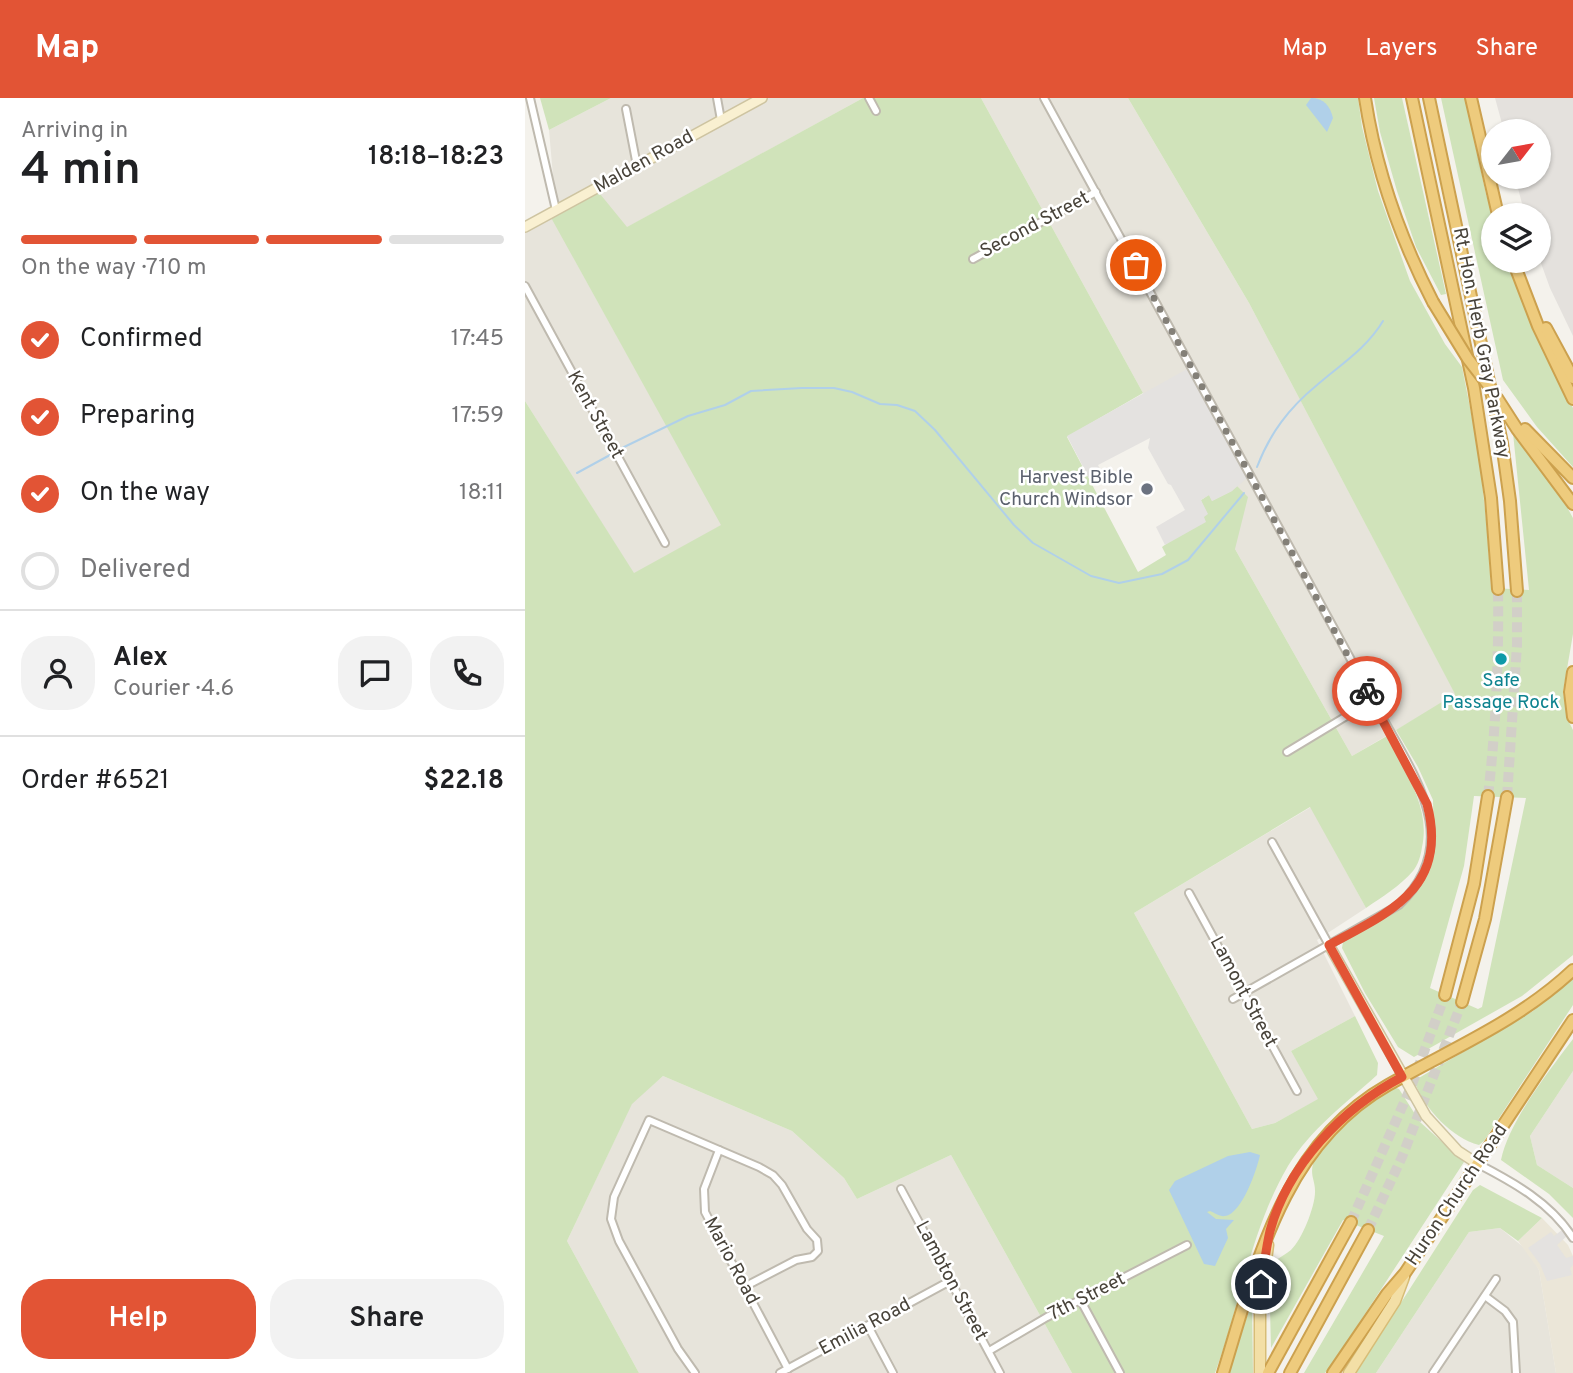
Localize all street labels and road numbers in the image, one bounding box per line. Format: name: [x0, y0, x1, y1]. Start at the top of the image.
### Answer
street label: Malden Road: [590, 125, 698, 199]
street label: Second Street: [976, 186, 1094, 264]
street label: Rt. Hon. Herb Gray Parkway: [1447, 226, 1515, 460]
street label: Kent Street: [561, 367, 629, 463]
street label: Lamont Street: [1204, 932, 1282, 1052]
street label: Huron Church Road: [1401, 1119, 1513, 1271]
street label: Mario Road: [698, 1213, 764, 1309]
street label: Lambton Street: [909, 1217, 993, 1345]
street label: 7th Street: [1044, 1267, 1130, 1327]
street label: Emilia Road: [815, 1293, 915, 1361]

